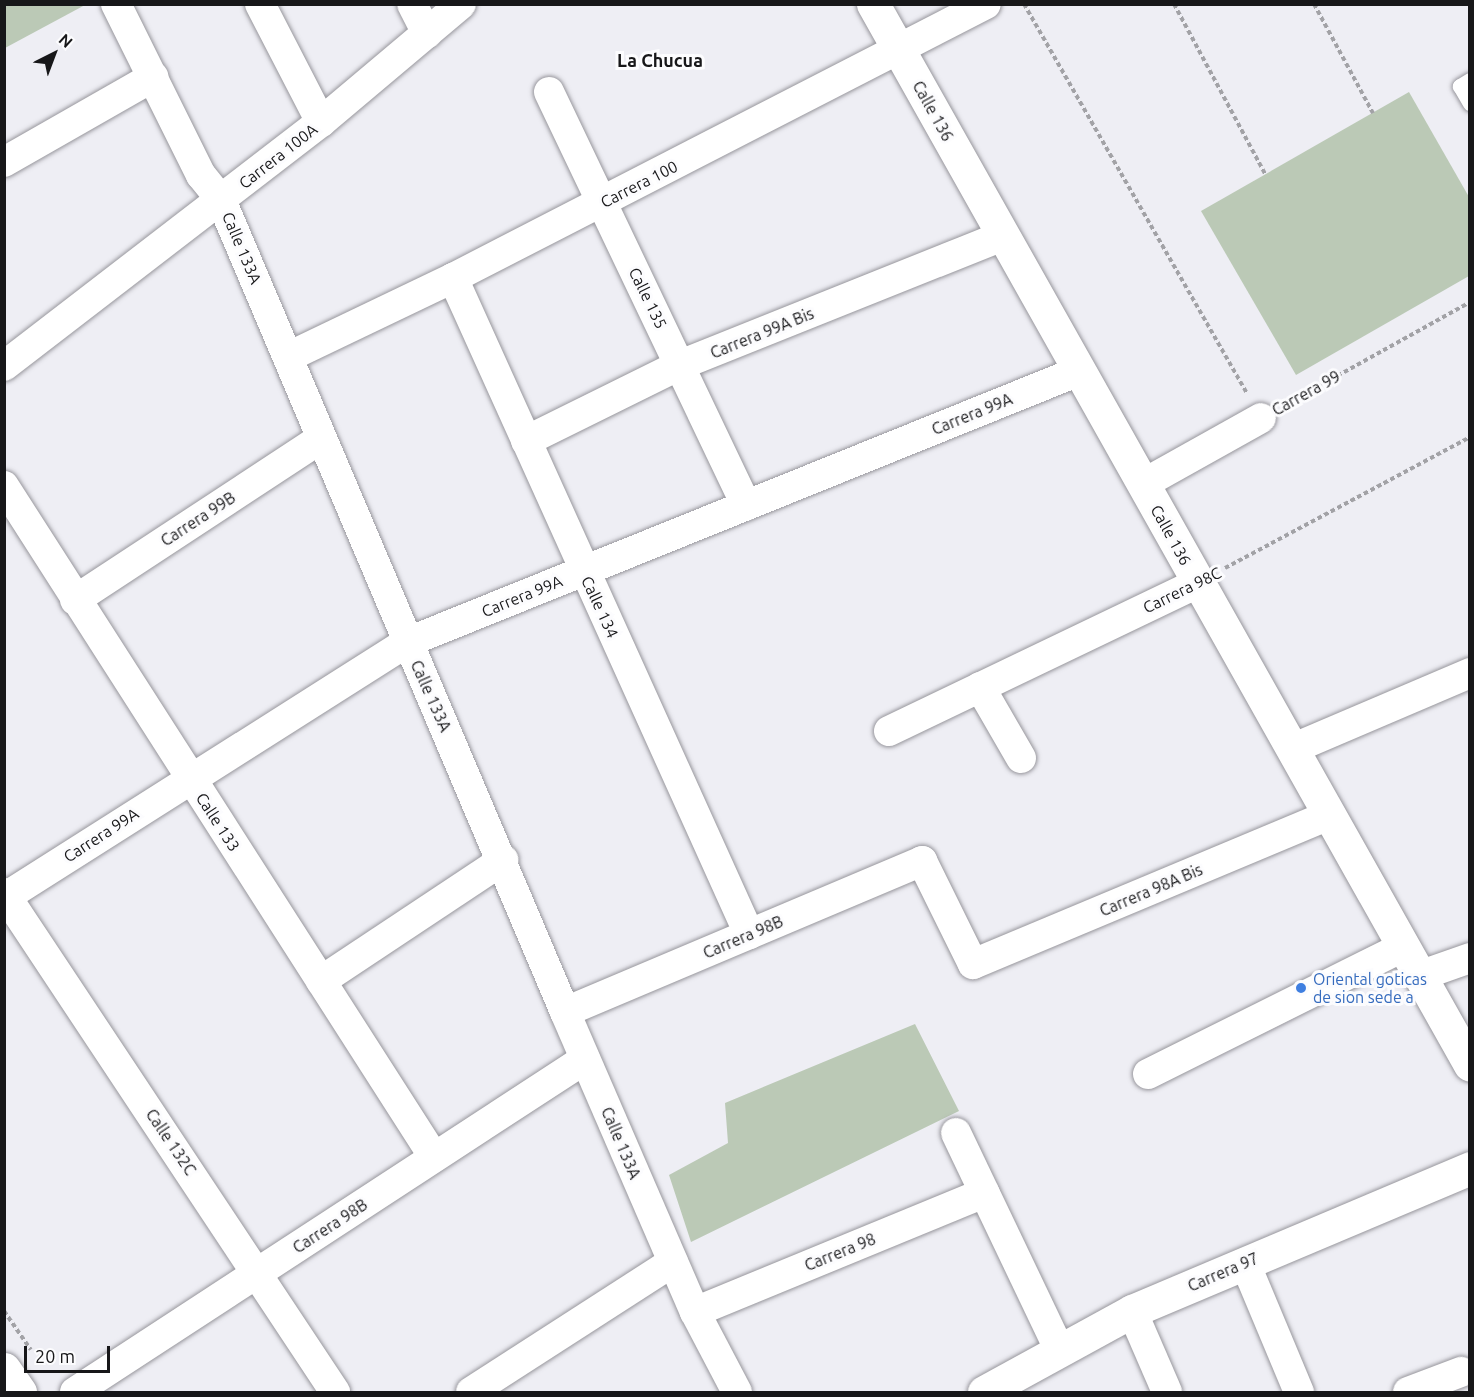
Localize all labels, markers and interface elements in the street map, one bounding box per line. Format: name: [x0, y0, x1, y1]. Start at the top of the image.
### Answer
north arrow: [24, 24, 84, 84]
text: N: [56, 30, 77, 51]
district label: La Chucua: [617, 49, 703, 71]
street label: Calle 136: [909, 77, 957, 145]
street label: Carrera 100A: [235, 119, 321, 193]
street label: Carrera 100: [597, 156, 681, 212]
street label: Calle 133A: [218, 209, 266, 287]
street label: Calle 135: [625, 264, 671, 332]
street label: Carrera 99A Bis: [707, 303, 817, 363]
street label: Carrera 99: [1269, 366, 1343, 420]
street label: Carrera 99A: [929, 389, 1015, 439]
street label: Carrera 99B: [157, 488, 239, 550]
street label: Calle 136: [1147, 501, 1195, 569]
street label: Carrera 98C: [1140, 563, 1224, 617]
street label: Carrera 99A: [479, 571, 565, 621]
street label: Calle 134: [577, 573, 623, 641]
street label: Calle 133A: [407, 657, 455, 735]
street label: Calle 133: [192, 789, 244, 855]
street label: Carrera 99A: [60, 804, 142, 866]
street label: Carrera 98A Bis: [1097, 860, 1205, 920]
street label: Carrera 98B: [700, 912, 786, 962]
place label: Oriental goticas de sion sede a: [1313, 969, 1427, 1007]
marker: Oriental goticas de sion sede a: [1294, 981, 1308, 995]
street label: Calle 133A: [597, 1104, 645, 1182]
street label: Calle 132C: [142, 1105, 200, 1179]
street label: Carrera 98B: [289, 1195, 371, 1257]
street label: Carrera 98: [802, 1229, 878, 1275]
street label: Carrera 97: [1185, 1249, 1261, 1295]
scale bar: [27, 1334, 112, 1372]
text: 20 m: [35, 1346, 75, 1366]

